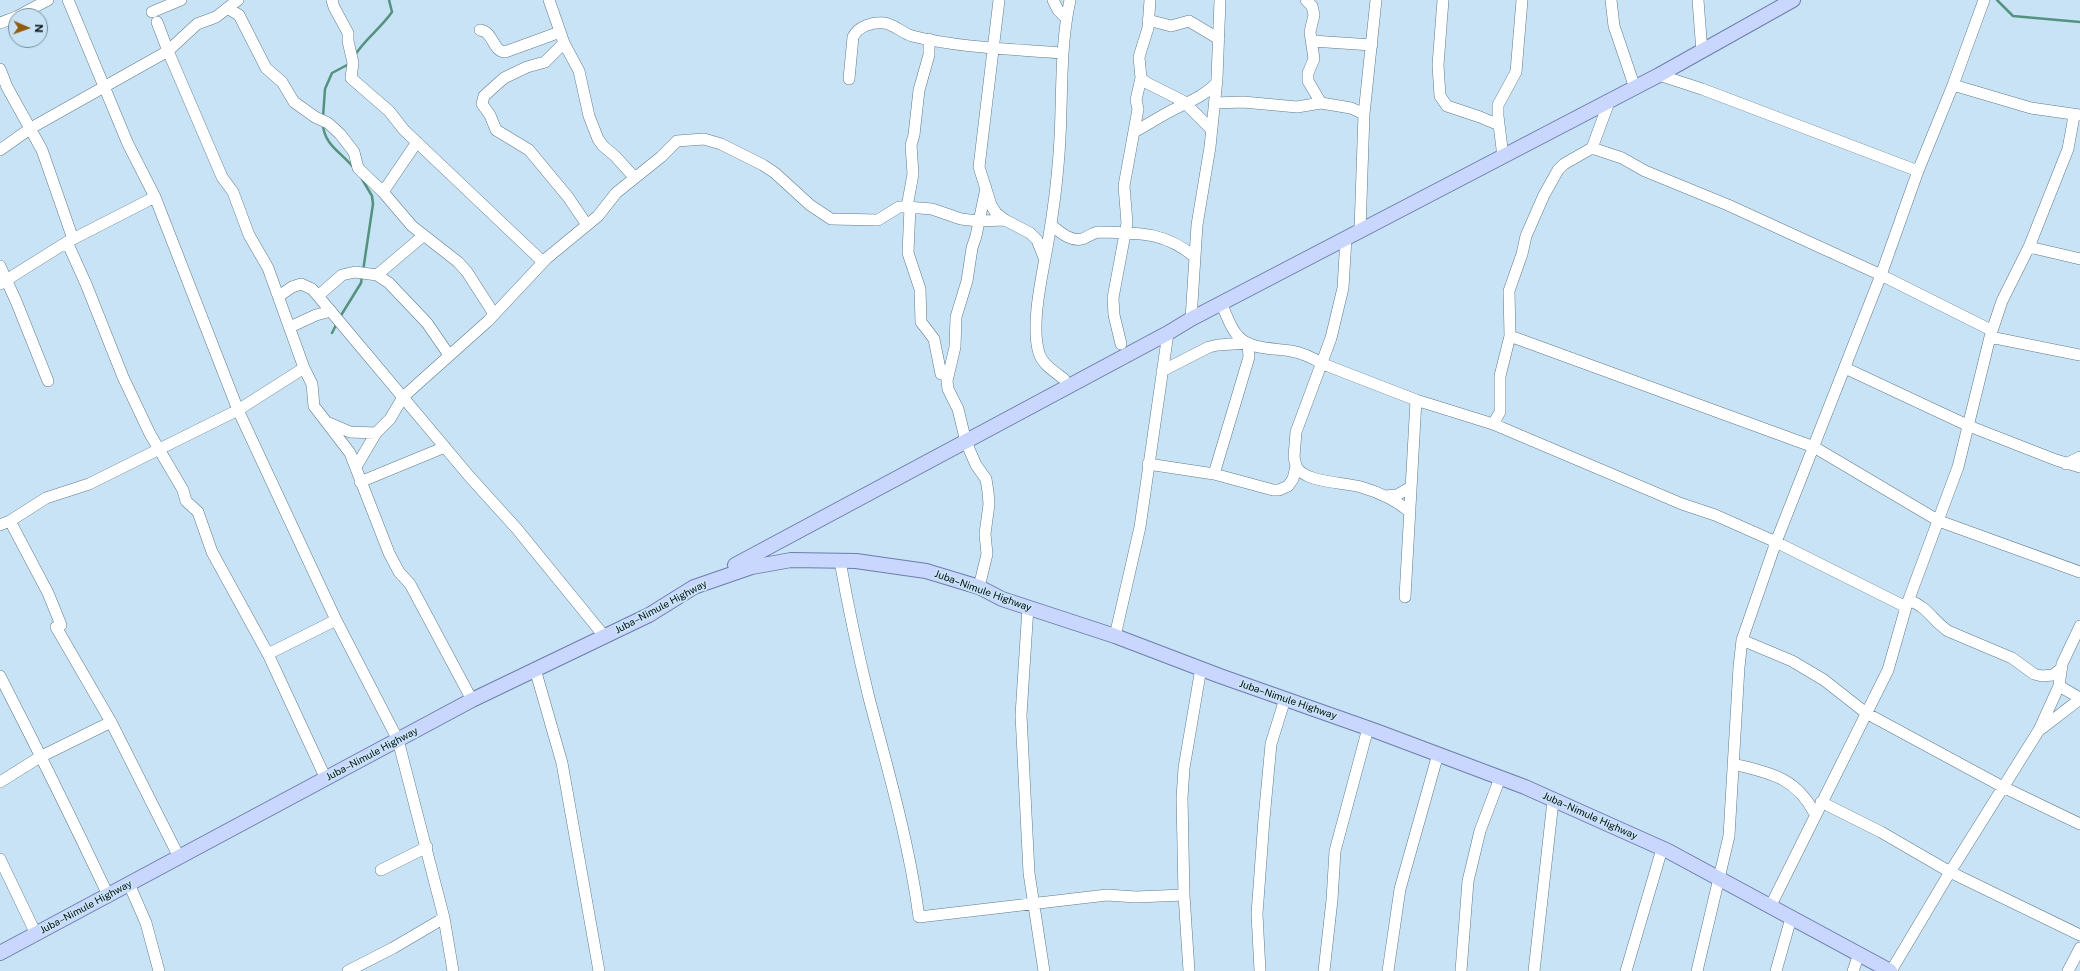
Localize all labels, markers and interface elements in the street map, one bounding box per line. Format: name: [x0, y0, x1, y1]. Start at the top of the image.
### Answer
north arrow: [8, 8, 48, 48]
text: N: [33, 24, 45, 33]
street label: Juba–Nimule Highway: [933, 568, 1033, 614]
street label: Juba–Nimule Highway: [613, 578, 709, 636]
street label: Juba–Nimule Highway: [1238, 678, 1338, 722]
street label: Juba–Nimule Highway: [324, 725, 420, 783]
street label: Juba–Nimule Highway: [1541, 790, 1639, 842]
street label: Juba–Nimule Highway: [38, 878, 134, 936]

